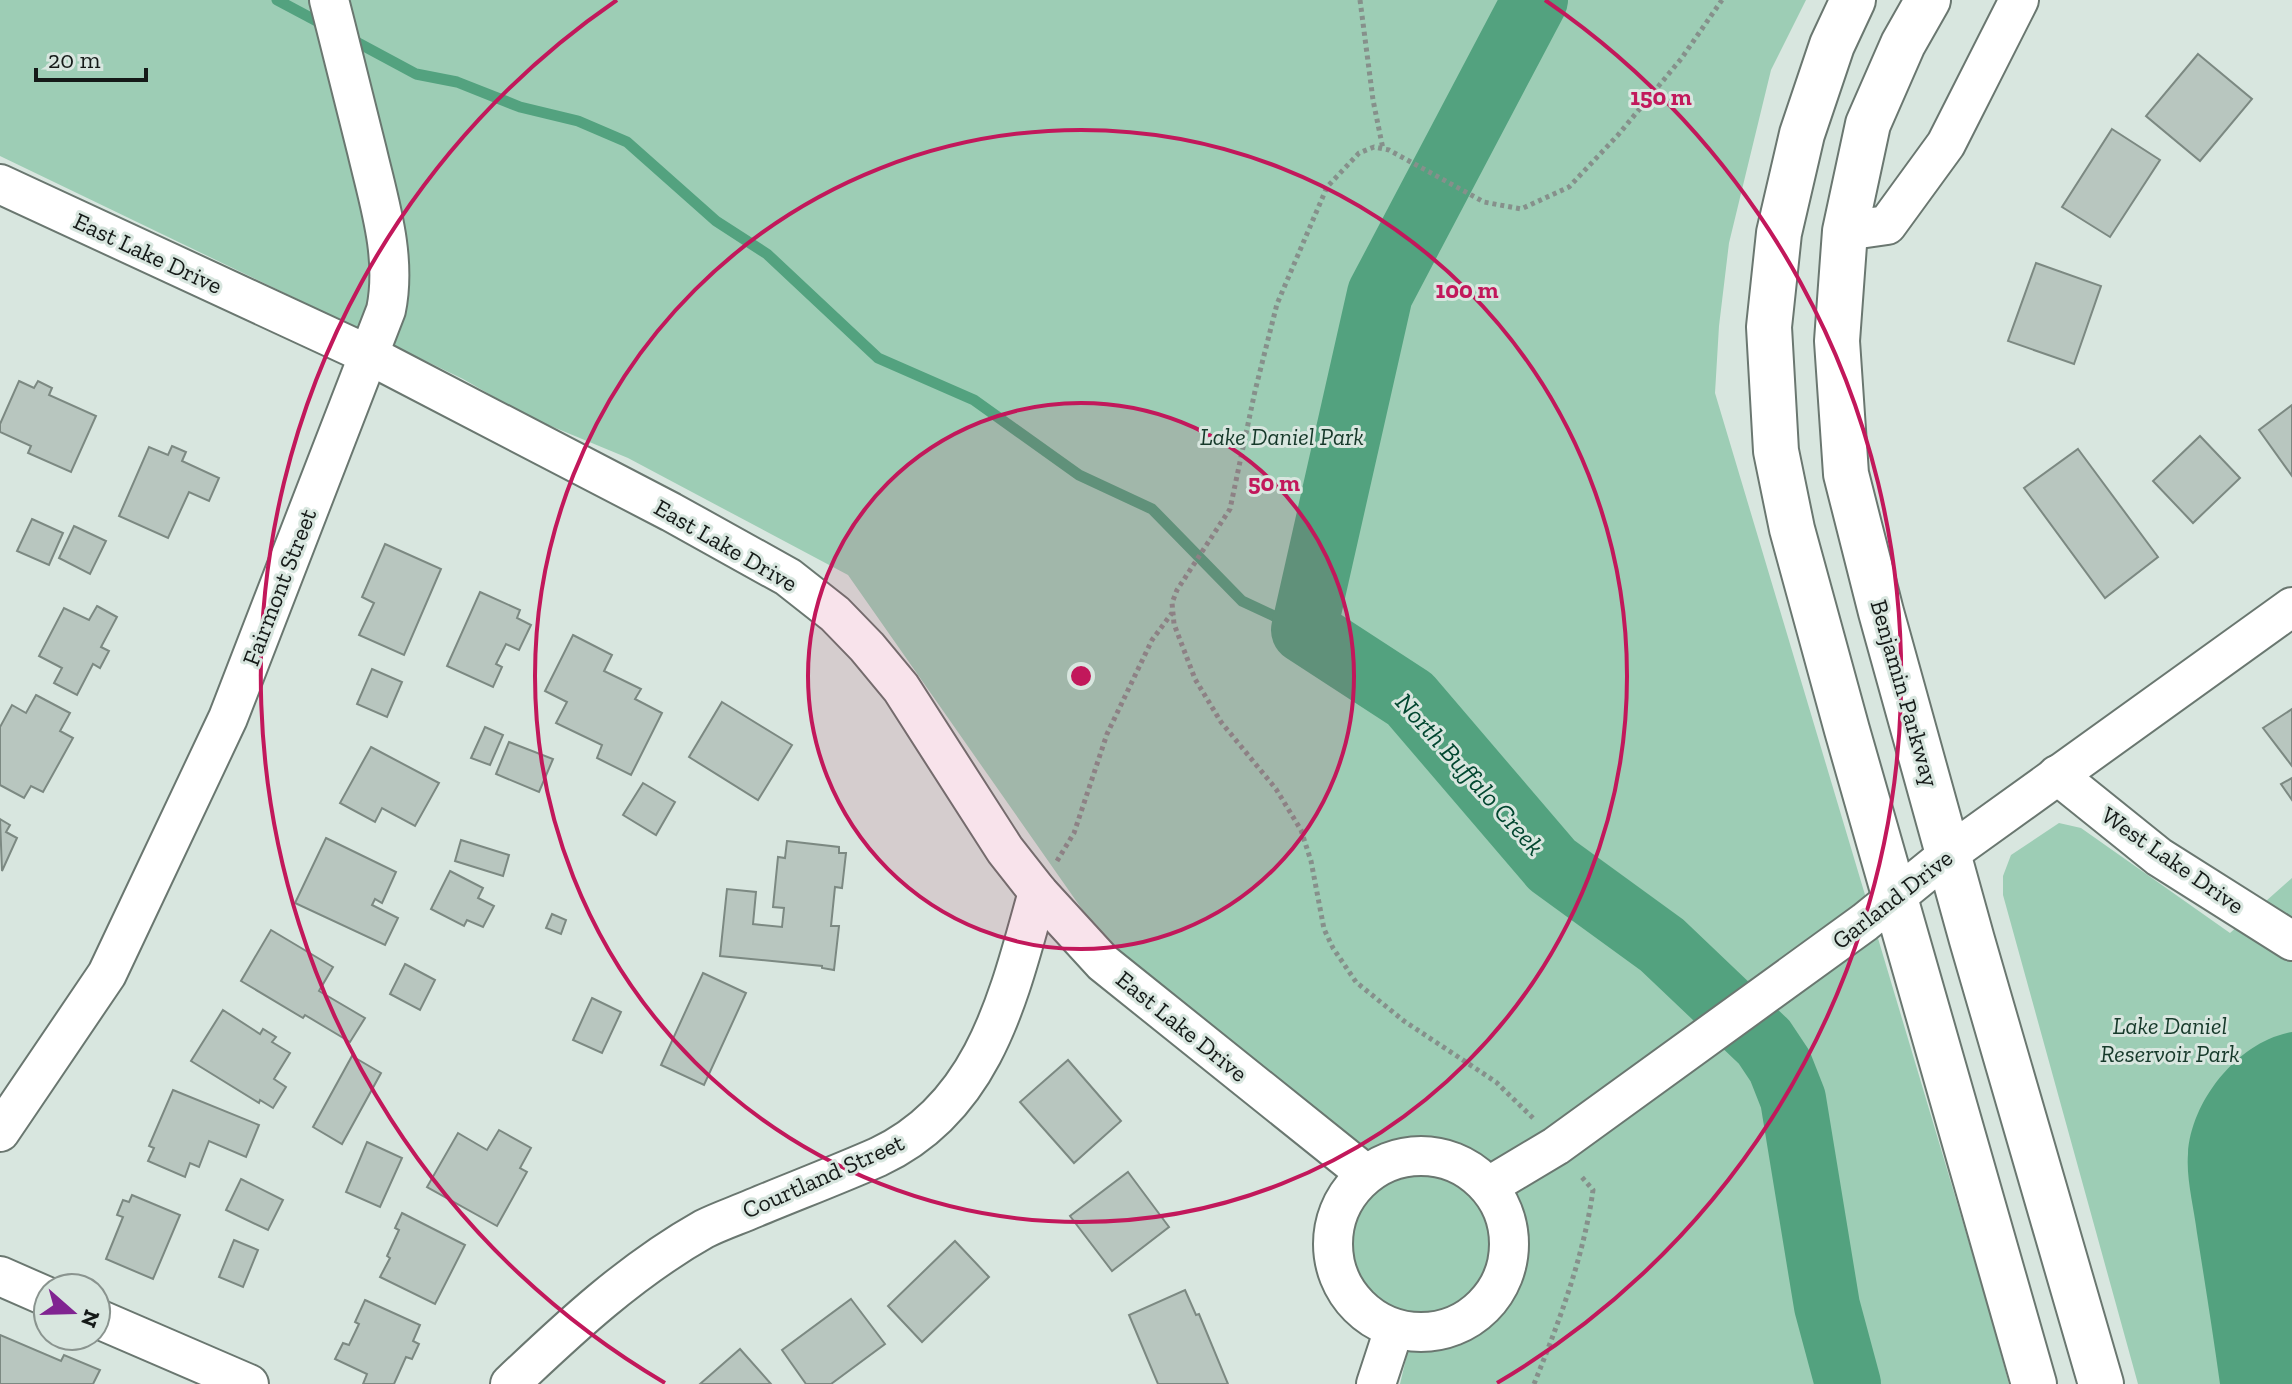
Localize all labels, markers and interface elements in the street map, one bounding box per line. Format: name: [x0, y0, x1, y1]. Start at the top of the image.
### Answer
scale bar: [36, 32, 146, 82]
text: 20 m: [48, 45, 101, 74]
text: 150 m: [1630, 82, 1692, 111]
street label: East Lake Drive: [69, 206, 227, 300]
text: 100 m: [1436, 275, 1498, 304]
park label: Lake Daniel Park: [1200, 422, 1364, 451]
text: 50 m: [1248, 468, 1300, 497]
street label: East Lake Drive: [649, 492, 803, 598]
street label: Fairmont Street: [236, 504, 322, 670]
street label: Benjamin Parkway: [1864, 596, 1946, 791]
centre of rings: [1067, 662, 1095, 690]
water label: North Buffalo Creek: [1389, 686, 1551, 862]
street label: West Lake Drive: [2096, 800, 2250, 920]
street label: Garland Drive: [1826, 843, 1958, 955]
street label: East Lake Drive: [1110, 964, 1254, 1088]
park label: Lake Daniel Reservoir Park: [2100, 1011, 2240, 1068]
street label: Courtland Street: [738, 1127, 908, 1225]
north arrow: [32, 1272, 112, 1352]
text: N: [75, 1306, 106, 1331]

